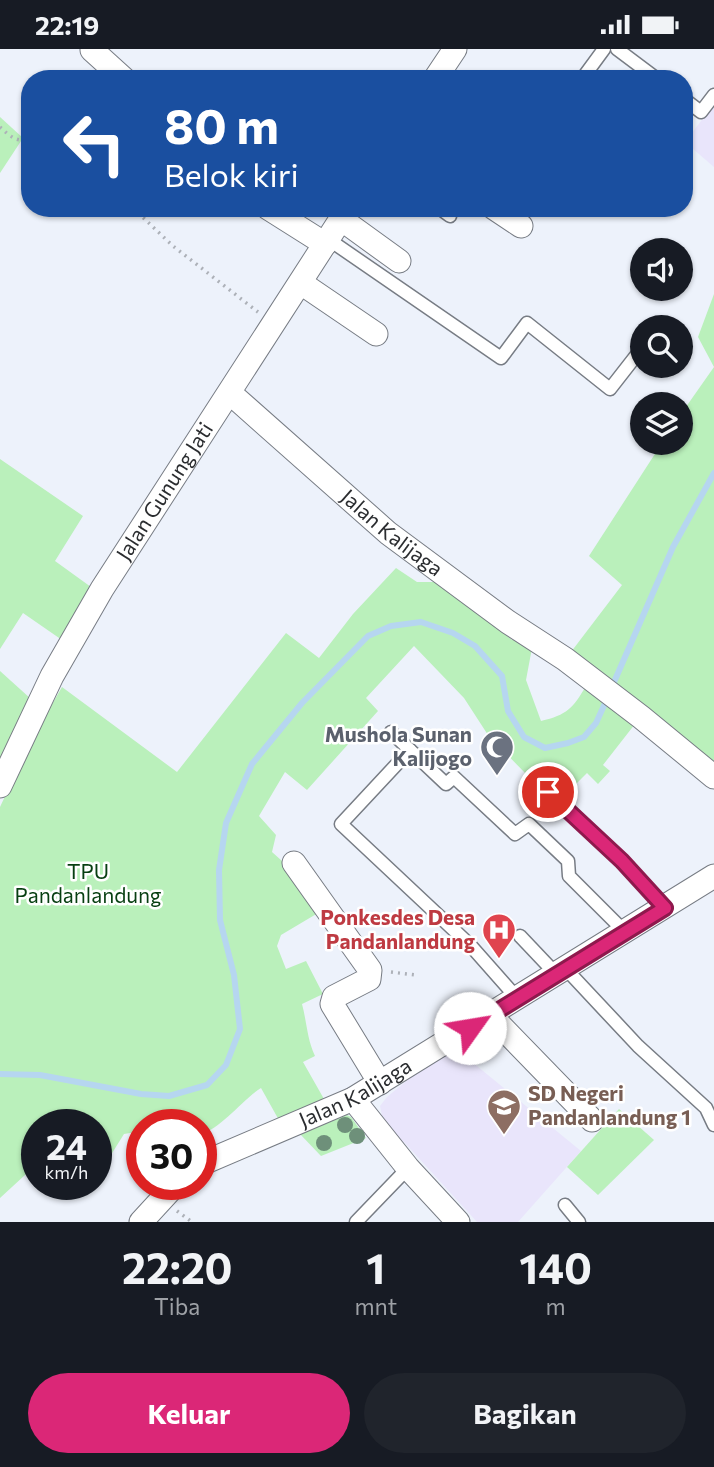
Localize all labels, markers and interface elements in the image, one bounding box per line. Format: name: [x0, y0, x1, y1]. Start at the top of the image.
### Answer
text: 22:19: [35, 9, 99, 40]
text: 80 m: [164, 94, 279, 154]
icon: left: [49, 98, 140, 189]
text: Belok kiri: [164, 154, 299, 194]
map controls: [630, 238, 693, 455]
button: sound: [630, 238, 693, 301]
button: search: [630, 315, 693, 378]
button: layers: [630, 392, 693, 455]
street label: Jalan Gunung Jati: [110, 417, 217, 564]
street label: Jalan Kalijaga: [337, 483, 448, 580]
place label: Mushola Sunan Kalijogo: [325, 721, 472, 770]
mosque icon: Mushola Sunan Kalijogo: [478, 728, 516, 777]
pin: [518, 762, 578, 822]
icon: arrive: [529, 773, 567, 811]
park label: TPU Pandanlandung: [15, 858, 161, 907]
place label: Ponkesdes Desa Pandanlandung: [320, 904, 475, 953]
hospital icon: Ponkesdes Desa Pandanlandung: [480, 911, 518, 960]
position arrow: [433, 991, 507, 1065]
street label: Jalan Kalijaga: [295, 1052, 415, 1132]
place label: SD Negeri Pandanlandung 1: [528, 1080, 691, 1129]
school or university icon: SD Negeri Pandanlandung 1: [485, 1087, 523, 1136]
speed limit sign: 30: [126, 1109, 217, 1200]
text: 24: [46, 1124, 87, 1167]
text: km/h: [45, 1161, 88, 1183]
text: 22:20: [122, 1241, 232, 1293]
text: 1: [366, 1241, 385, 1293]
text: 140: [519, 1241, 592, 1293]
text: Tiba: [154, 1292, 200, 1320]
text: mnt: [355, 1292, 397, 1320]
text: m: [546, 1292, 566, 1320]
button: Keluar: [28, 1373, 350, 1453]
button: Bagikan: [364, 1373, 686, 1453]

